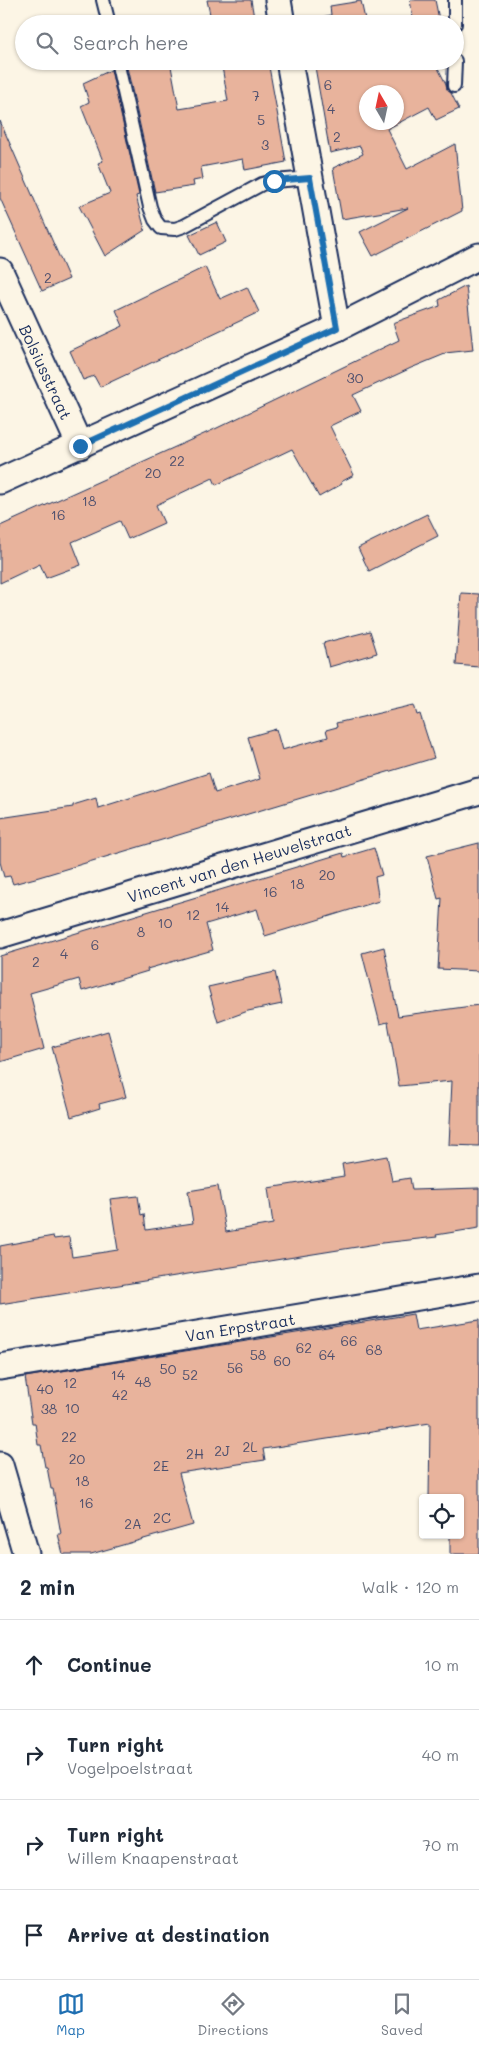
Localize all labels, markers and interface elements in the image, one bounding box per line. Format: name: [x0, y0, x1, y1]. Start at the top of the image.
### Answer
search box: [15, 15, 464, 70]
icon: search: [33, 29, 61, 57]
text: Search here: [73, 30, 189, 55]
house number: 6: [324, 75, 332, 94]
north arrow: [359, 85, 404, 130]
house number: 7: [252, 86, 260, 105]
house number: 4: [327, 99, 336, 118]
house number: 5: [257, 110, 265, 129]
house number: 2: [333, 127, 341, 146]
house number: 3: [261, 135, 269, 154]
route start: [263, 170, 286, 193]
house number: 2: [44, 268, 52, 287]
street label: Bolsiusstraat: [15, 321, 77, 423]
house number: 30: [347, 368, 364, 387]
route end: [69, 435, 92, 458]
house number: 22: [169, 451, 185, 470]
house number: 20: [145, 463, 162, 482]
house number: 18: [82, 491, 96, 510]
house number: 16: [51, 505, 65, 524]
street label: Vincent van den Heuvelstraat: [124, 819, 354, 907]
house number: 20: [319, 865, 336, 884]
house number: 18: [290, 874, 304, 893]
house number: 16: [263, 882, 277, 901]
house number: 14: [215, 897, 230, 916]
house number: 12: [186, 905, 200, 924]
house number: 10: [158, 913, 173, 932]
house number: 8: [137, 922, 145, 941]
house number: 6: [91, 935, 99, 954]
house number: 4: [60, 944, 69, 963]
house number: 2: [32, 952, 40, 971]
street label: Van Erpstraat: [183, 1308, 297, 1346]
house number: 66: [341, 1331, 357, 1350]
house number: 62: [296, 1338, 312, 1357]
house number: 68: [366, 1340, 382, 1359]
house number: 58: [250, 1345, 266, 1364]
house number: 64: [319, 1345, 336, 1364]
house number: 60: [273, 1351, 291, 1370]
house number: 56: [227, 1358, 243, 1377]
house number: 50: [160, 1359, 177, 1378]
house number: 14: [111, 1365, 126, 1384]
house number: 52: [182, 1365, 198, 1384]
house number: 48: [135, 1372, 151, 1391]
house number: 12: [63, 1373, 77, 1392]
house number: 40: [37, 1379, 54, 1398]
house number: 42: [112, 1385, 128, 1404]
house number: 10: [65, 1398, 80, 1417]
house number: 38: [41, 1399, 57, 1418]
house number: 22: [61, 1427, 77, 1446]
house number: 2L: [242, 1437, 258, 1456]
house number: 2J: [214, 1441, 230, 1460]
house number: 2H: [186, 1444, 204, 1463]
house number: 20: [69, 1449, 86, 1468]
house number: 2E: [153, 1456, 169, 1475]
house number: 18: [75, 1471, 89, 1490]
house number: 16: [79, 1493, 93, 1512]
map controls: [419, 1494, 464, 1539]
button: locate: [419, 1494, 464, 1539]
house number: 2C: [153, 1508, 171, 1527]
house number: 2A: [124, 1514, 142, 1533]
text: 2 min: [20, 1573, 75, 1600]
text: Walk · 120 m: [361, 1576, 459, 1597]
icon: ahead: [20, 1651, 48, 1679]
text: Continue: [67, 1652, 152, 1677]
text: 10 m: [424, 1654, 459, 1675]
text: Turn right: [67, 1732, 164, 1757]
icon: right: [20, 1741, 48, 1769]
text: 40 m: [422, 1744, 459, 1765]
text: Vogelpoelstraat: [67, 1757, 193, 1778]
text: Turn right: [67, 1822, 164, 1847]
icon: right: [20, 1831, 48, 1859]
text: 70 m: [422, 1834, 459, 1855]
text: Willem Knaapenstraat: [67, 1847, 239, 1868]
icon: arrive: [20, 1921, 48, 1949]
text: Arrive at destination: [67, 1922, 270, 1947]
tab: Map: [56, 1990, 85, 2039]
tab: Directions: [197, 1990, 269, 2039]
tab: Saved: [381, 1990, 423, 2039]

